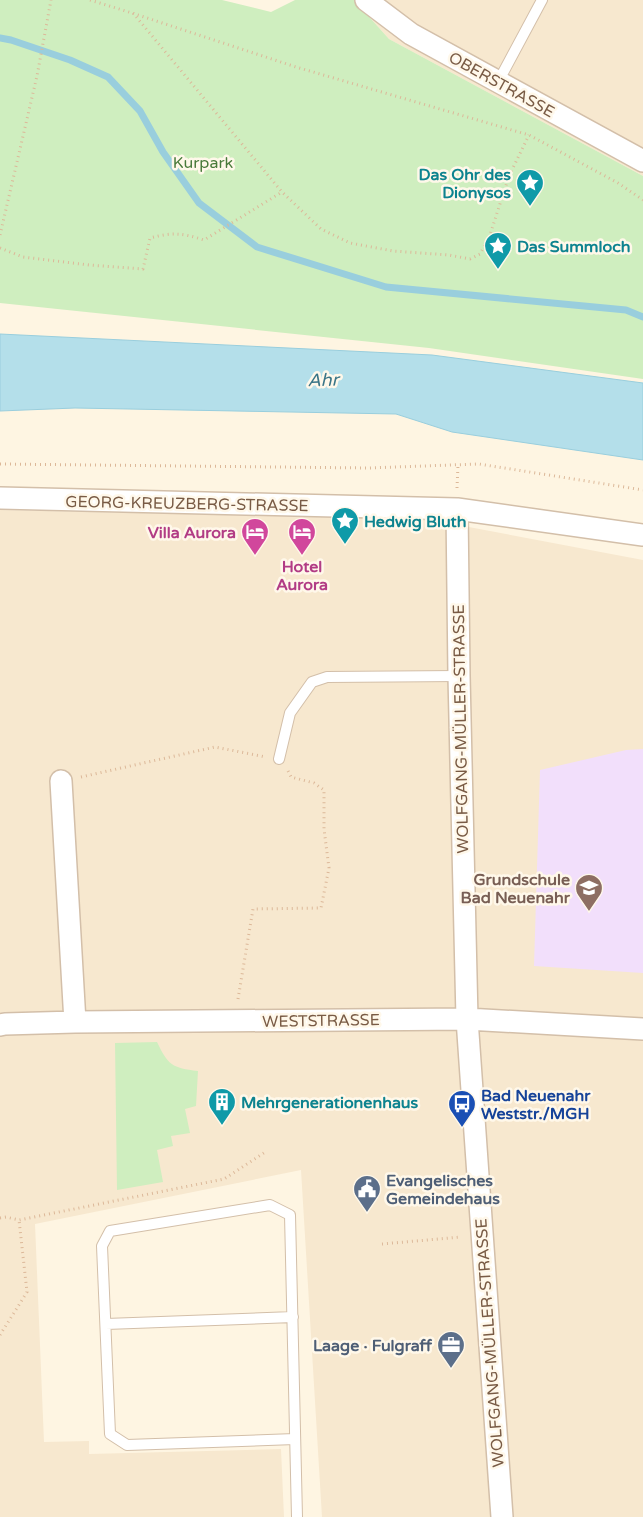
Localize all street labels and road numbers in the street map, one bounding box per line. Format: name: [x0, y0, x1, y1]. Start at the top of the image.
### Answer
street label: OBERSTRASSE: [445, 48, 558, 122]
street label: GEORG-KREUZBERG-STRASSE: [65, 492, 309, 516]
street label: WOLFGANG-MÜLLER-STRASSE: [449, 604, 473, 854]
street label: WESTSTRASSE: [262, 1010, 380, 1032]
street label: WOLFGANG-MÜLLER-STRASSE: [471, 1218, 509, 1468]

